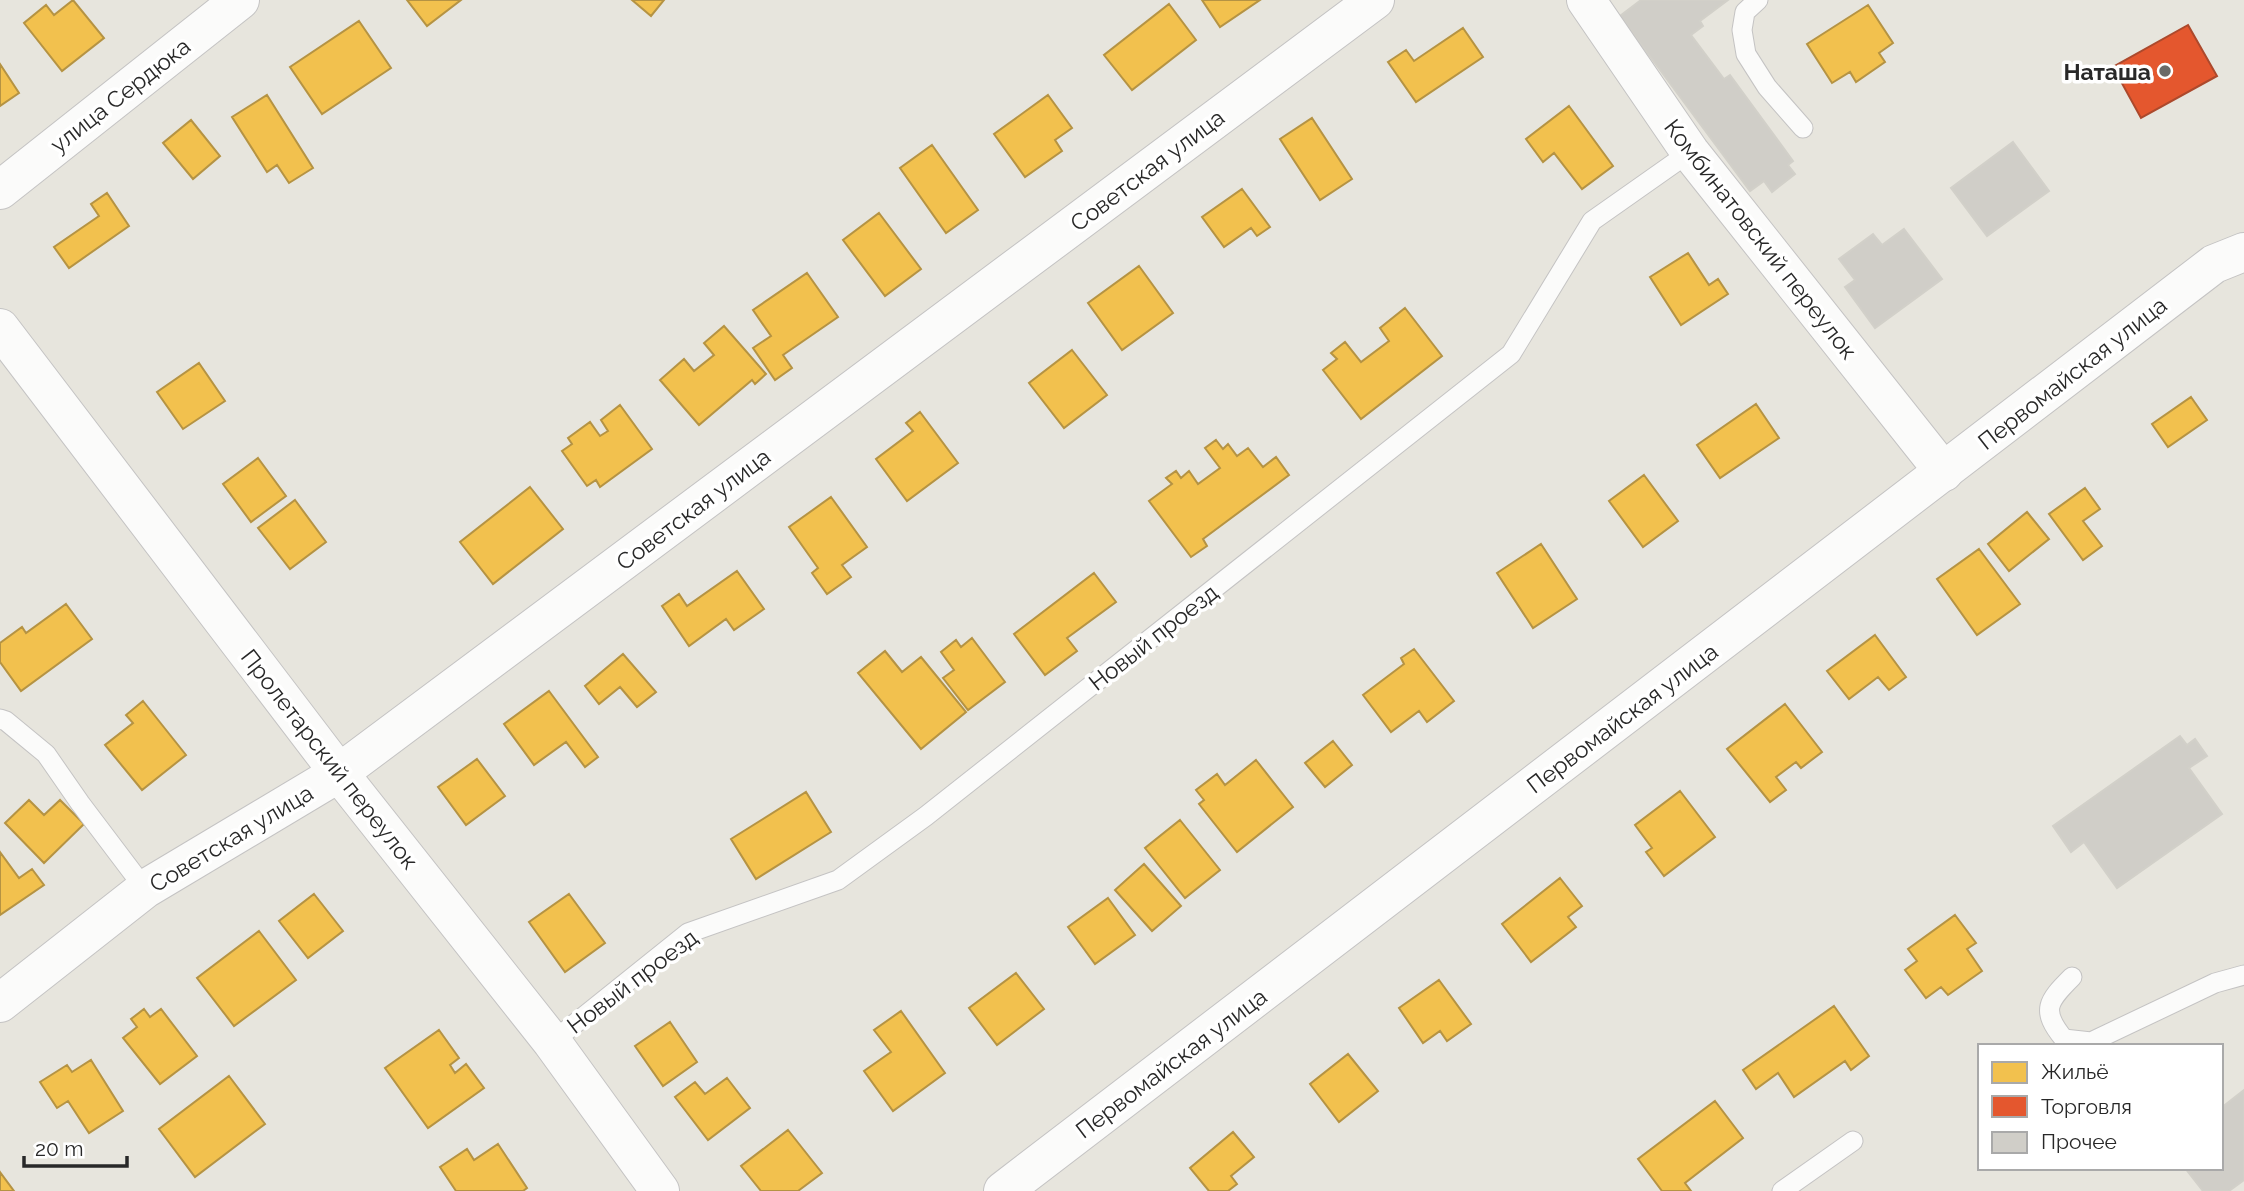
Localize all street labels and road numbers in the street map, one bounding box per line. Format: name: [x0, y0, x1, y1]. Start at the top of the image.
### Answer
street label: улица Сердюка: [45, 32, 195, 158]
street label: Советская улица: [1065, 103, 1229, 237]
street label: Комбинатовский переулок: [1659, 114, 1863, 364]
street label: Первомайская улица: [1972, 291, 2172, 455]
street label: Советская улица: [611, 442, 775, 576]
street label: Новый проезд: [1083, 578, 1223, 696]
street label: Первомайская улица: [1521, 637, 1723, 799]
street label: Пролетарский переулок: [236, 644, 424, 874]
street label: Советская улица: [145, 779, 317, 897]
street label: Новый проезд: [561, 923, 703, 1039]
street label: Первомайская улица: [1070, 982, 1272, 1144]

